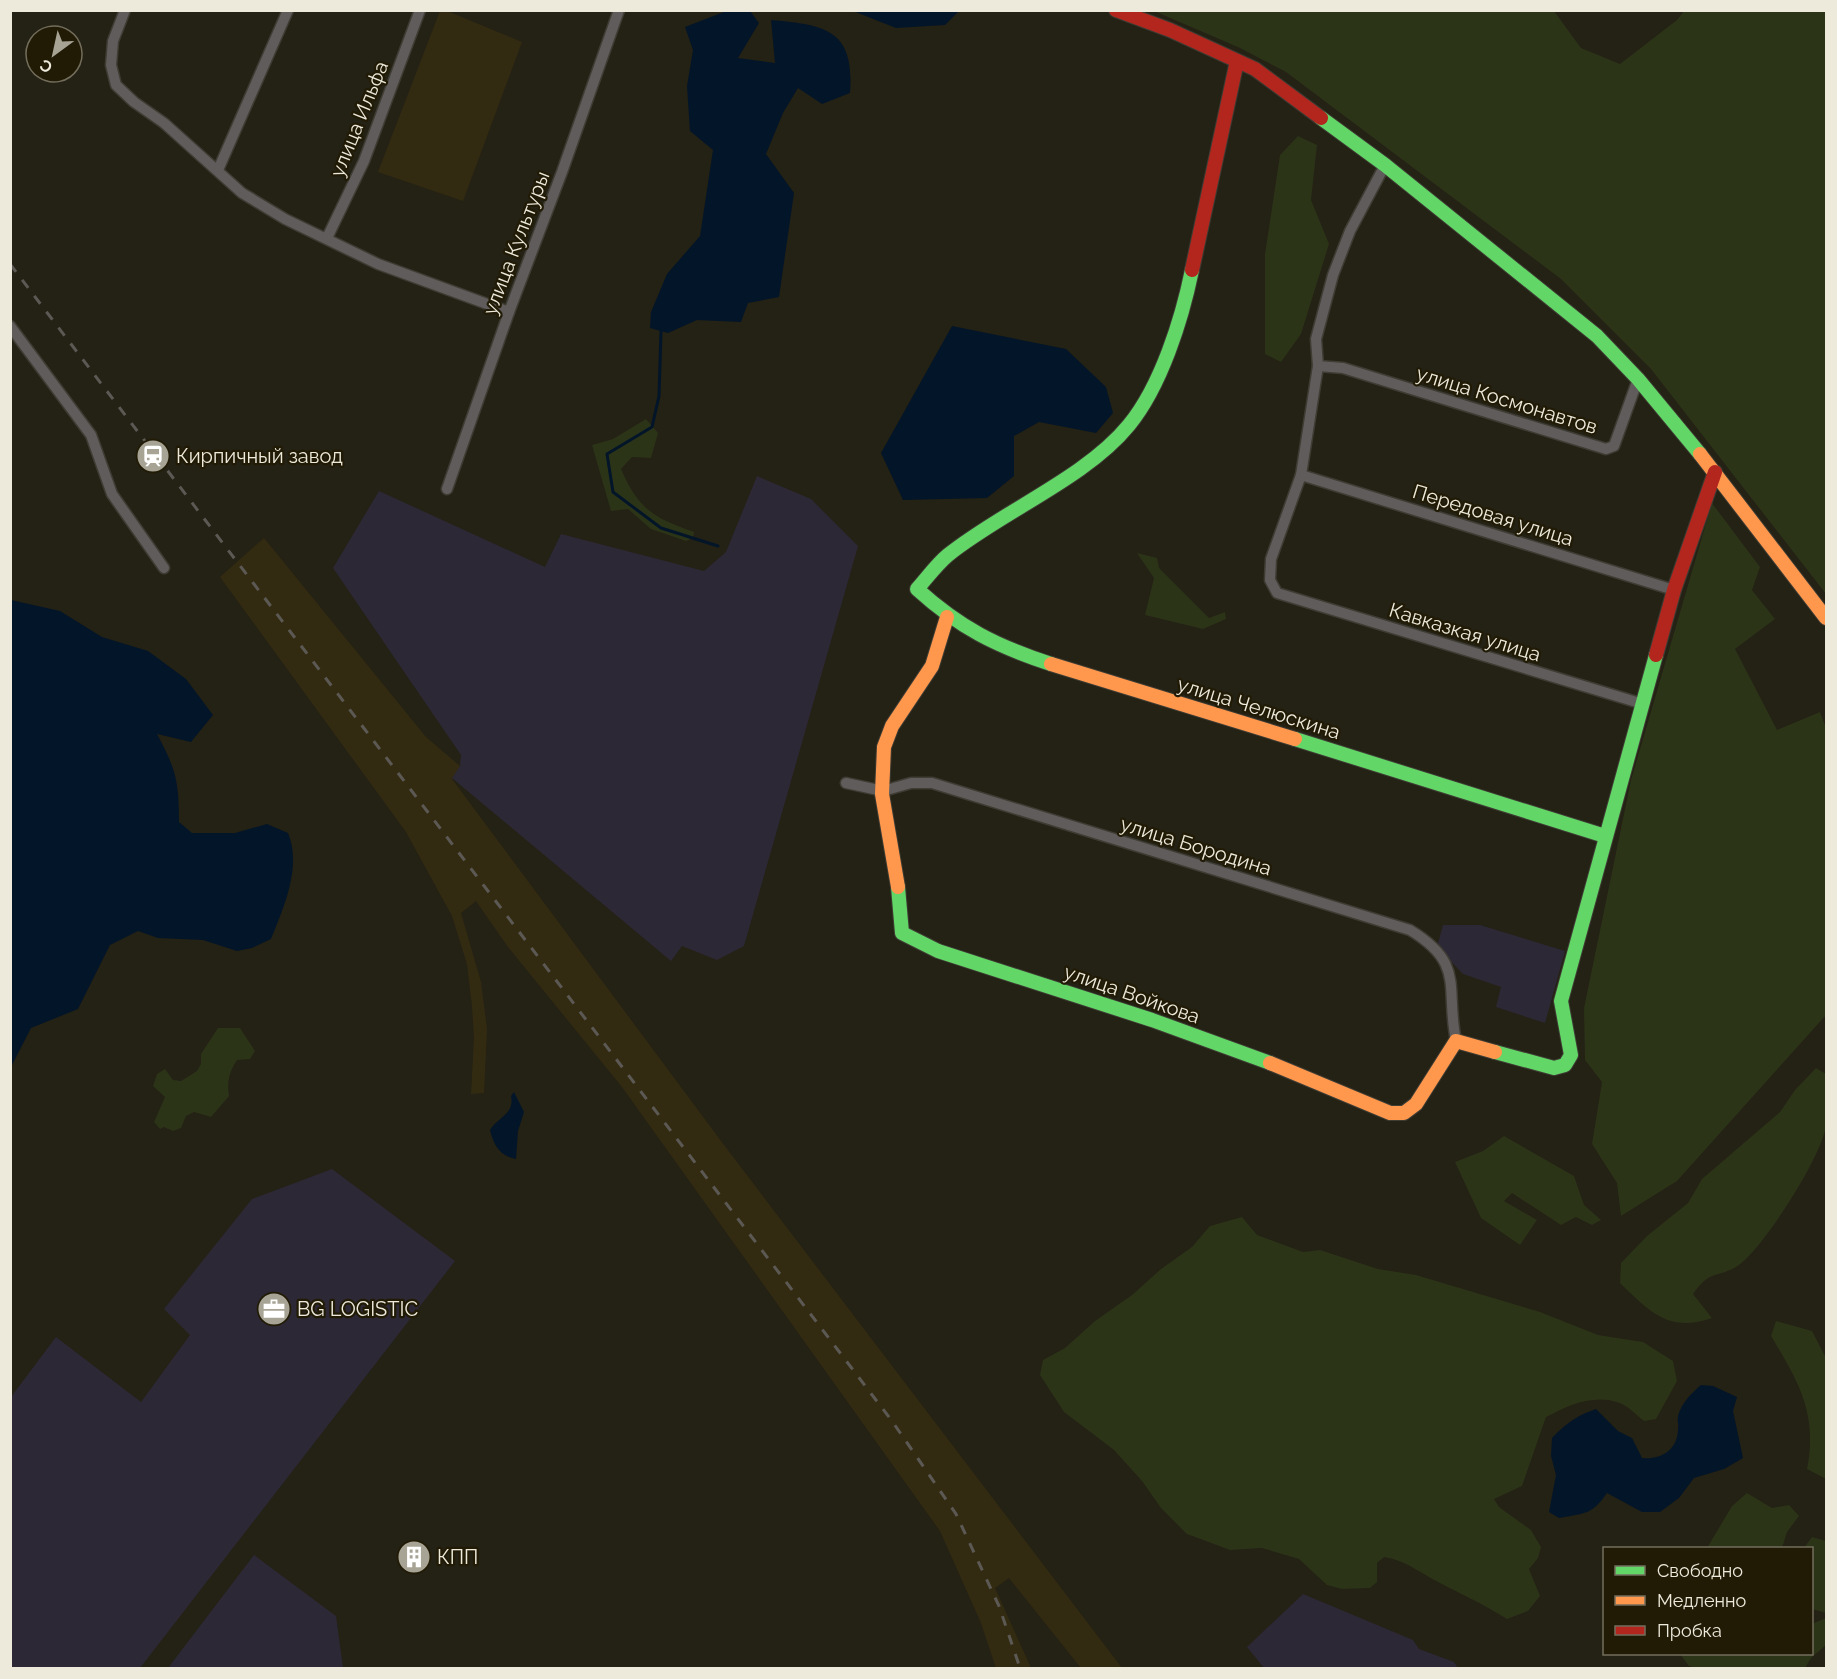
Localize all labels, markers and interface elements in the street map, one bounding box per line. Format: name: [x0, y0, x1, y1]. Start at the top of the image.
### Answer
north arrow: [24, 24, 84, 84]
text: С: [36, 55, 56, 77]
street label: улица Ильфа: [325, 58, 393, 180]
street label: улица Культуры: [478, 168, 554, 318]
street label: улица Космонавтов: [1414, 361, 1600, 439]
station icon: Кирпичный завод: [135, 438, 171, 474]
place label: Кирпичный завод: [176, 444, 343, 468]
street label: Передовая улица: [1410, 479, 1576, 551]
street label: Кавказкая улица: [1386, 598, 1544, 666]
street label: улица Челюскина: [1175, 672, 1343, 744]
street label: улица Бородина: [1117, 812, 1275, 880]
street label: улица Войкова: [1061, 960, 1203, 1028]
office icon: BG LOGISTIC: [256, 1291, 292, 1327]
place label: BG LOGISTIC: [297, 1297, 418, 1321]
building icon: КПП: [396, 1539, 432, 1575]
place label: КПП: [437, 1545, 478, 1569]
legend: [1603, 1547, 1813, 1655]
text: Свободно: [1657, 1560, 1743, 1581]
text: Медленно: [1657, 1590, 1746, 1611]
text: Пробка: [1657, 1620, 1722, 1641]

